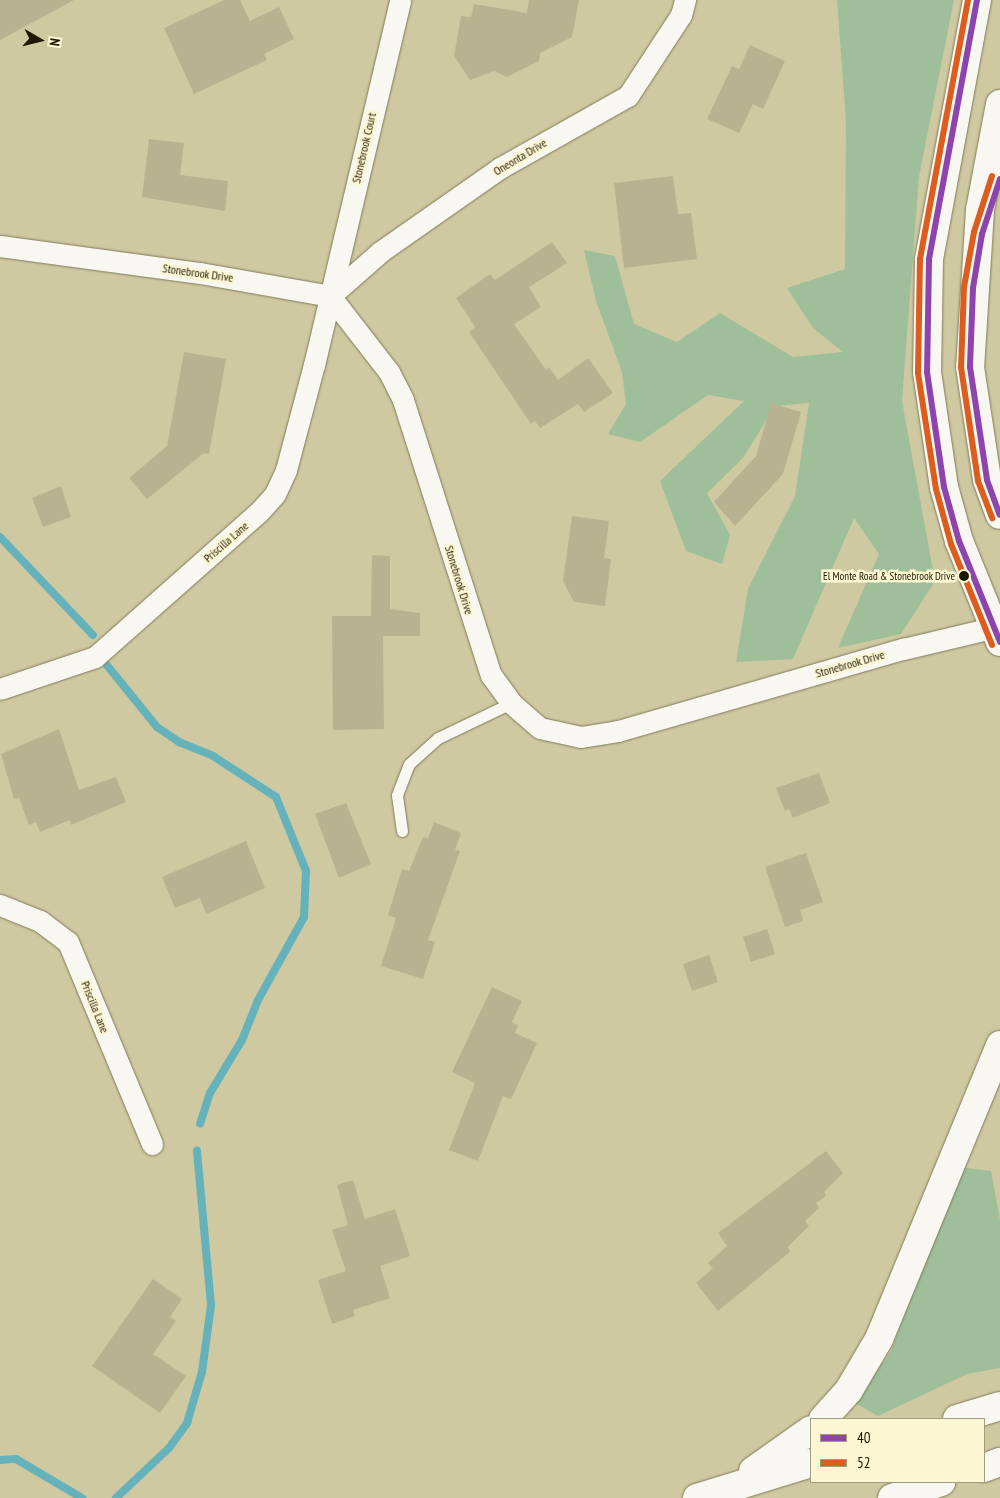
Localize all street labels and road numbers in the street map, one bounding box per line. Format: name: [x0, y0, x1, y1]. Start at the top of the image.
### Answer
street label: Stonebrook Court: [349, 111, 379, 185]
street label: Oneonta Drive: [491, 135, 549, 179]
street label: Stonebrook Drive: [162, 261, 234, 285]
street label: Priscilla Lane: [201, 519, 251, 565]
street label: Stonebrook Drive: [442, 544, 476, 616]
street label: Stonebrook Drive: [814, 647, 886, 681]
street label: Priscilla Lane: [78, 979, 112, 1035]

